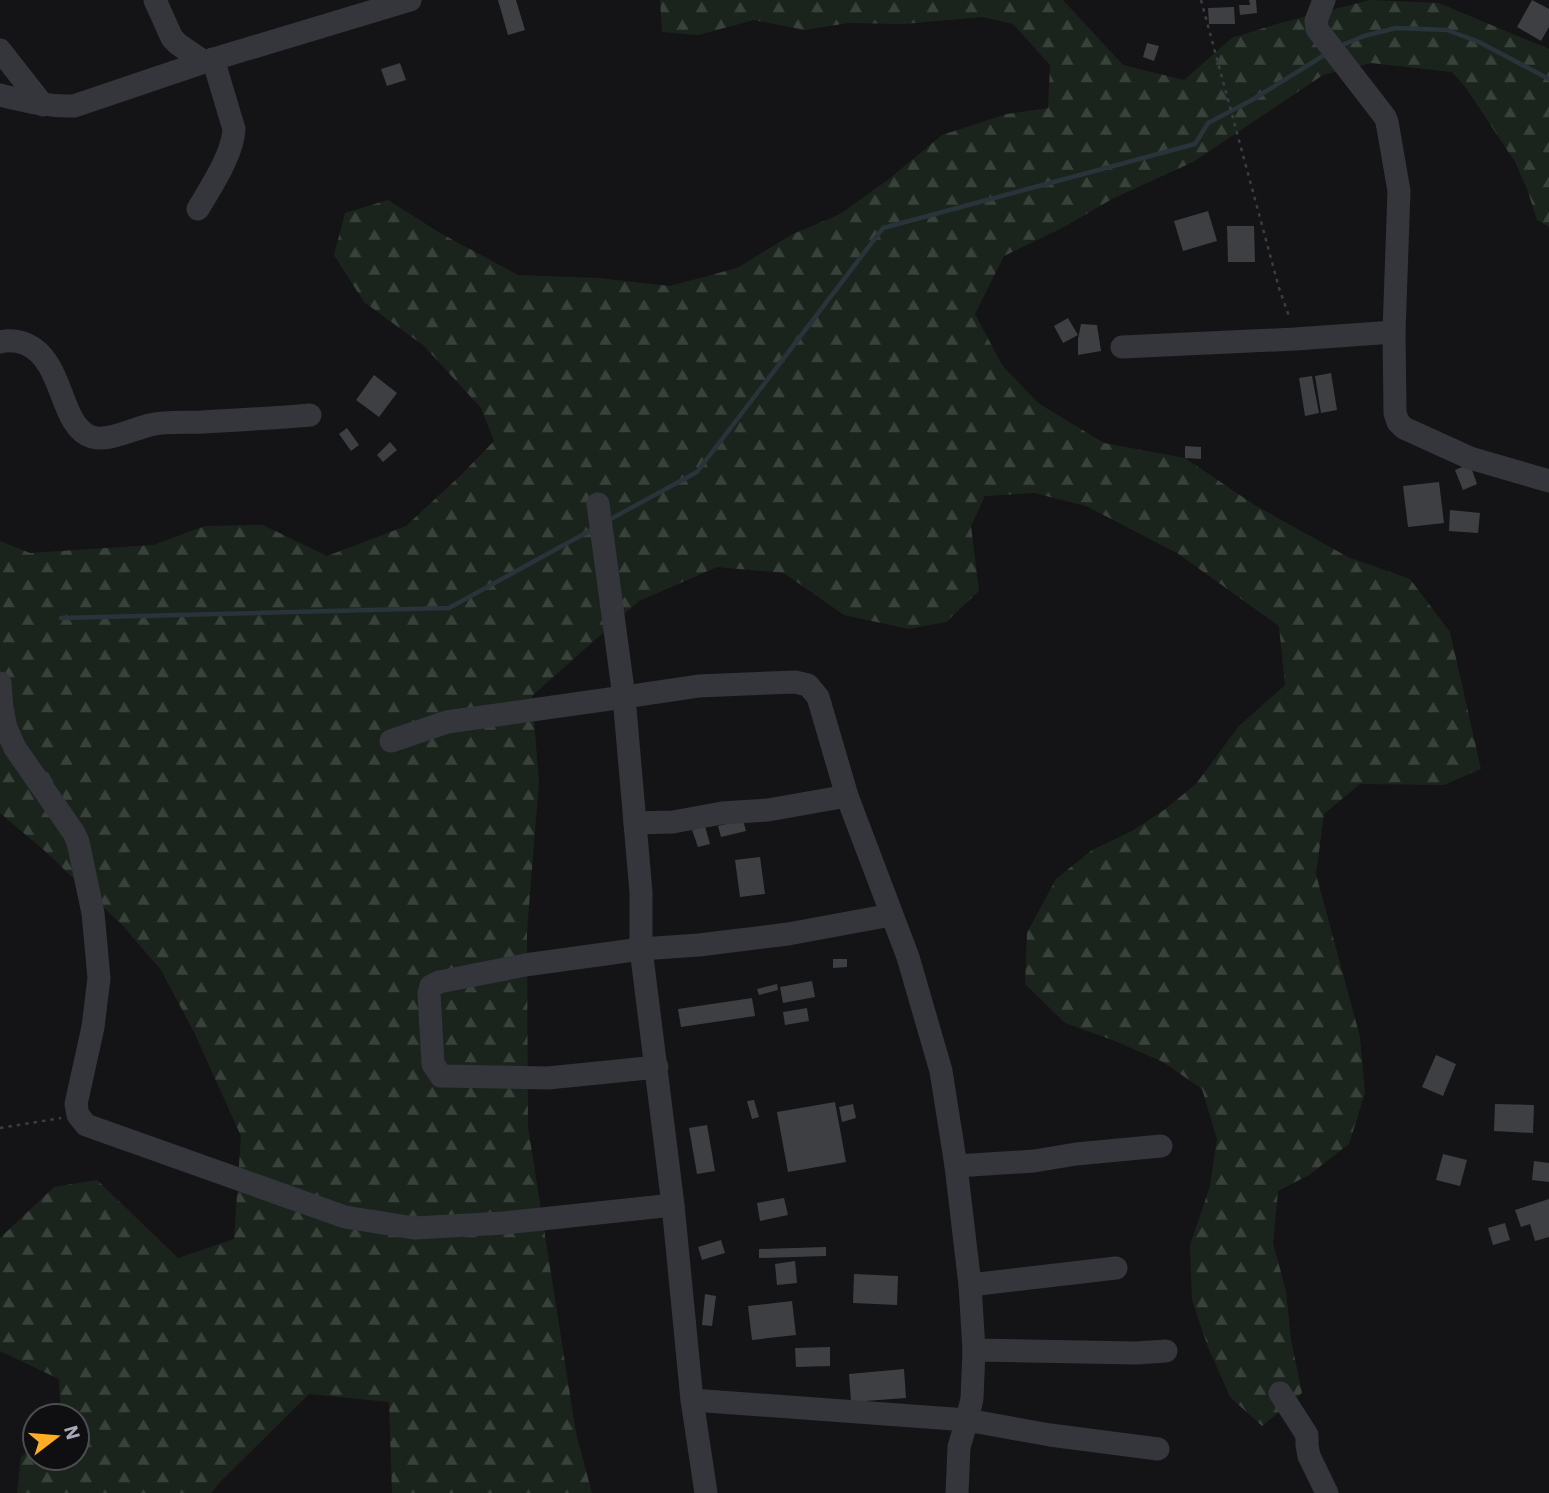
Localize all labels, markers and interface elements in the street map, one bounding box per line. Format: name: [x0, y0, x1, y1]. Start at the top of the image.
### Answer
north arrow: [21, 1402, 91, 1472]
text: N: [59, 1422, 86, 1442]

